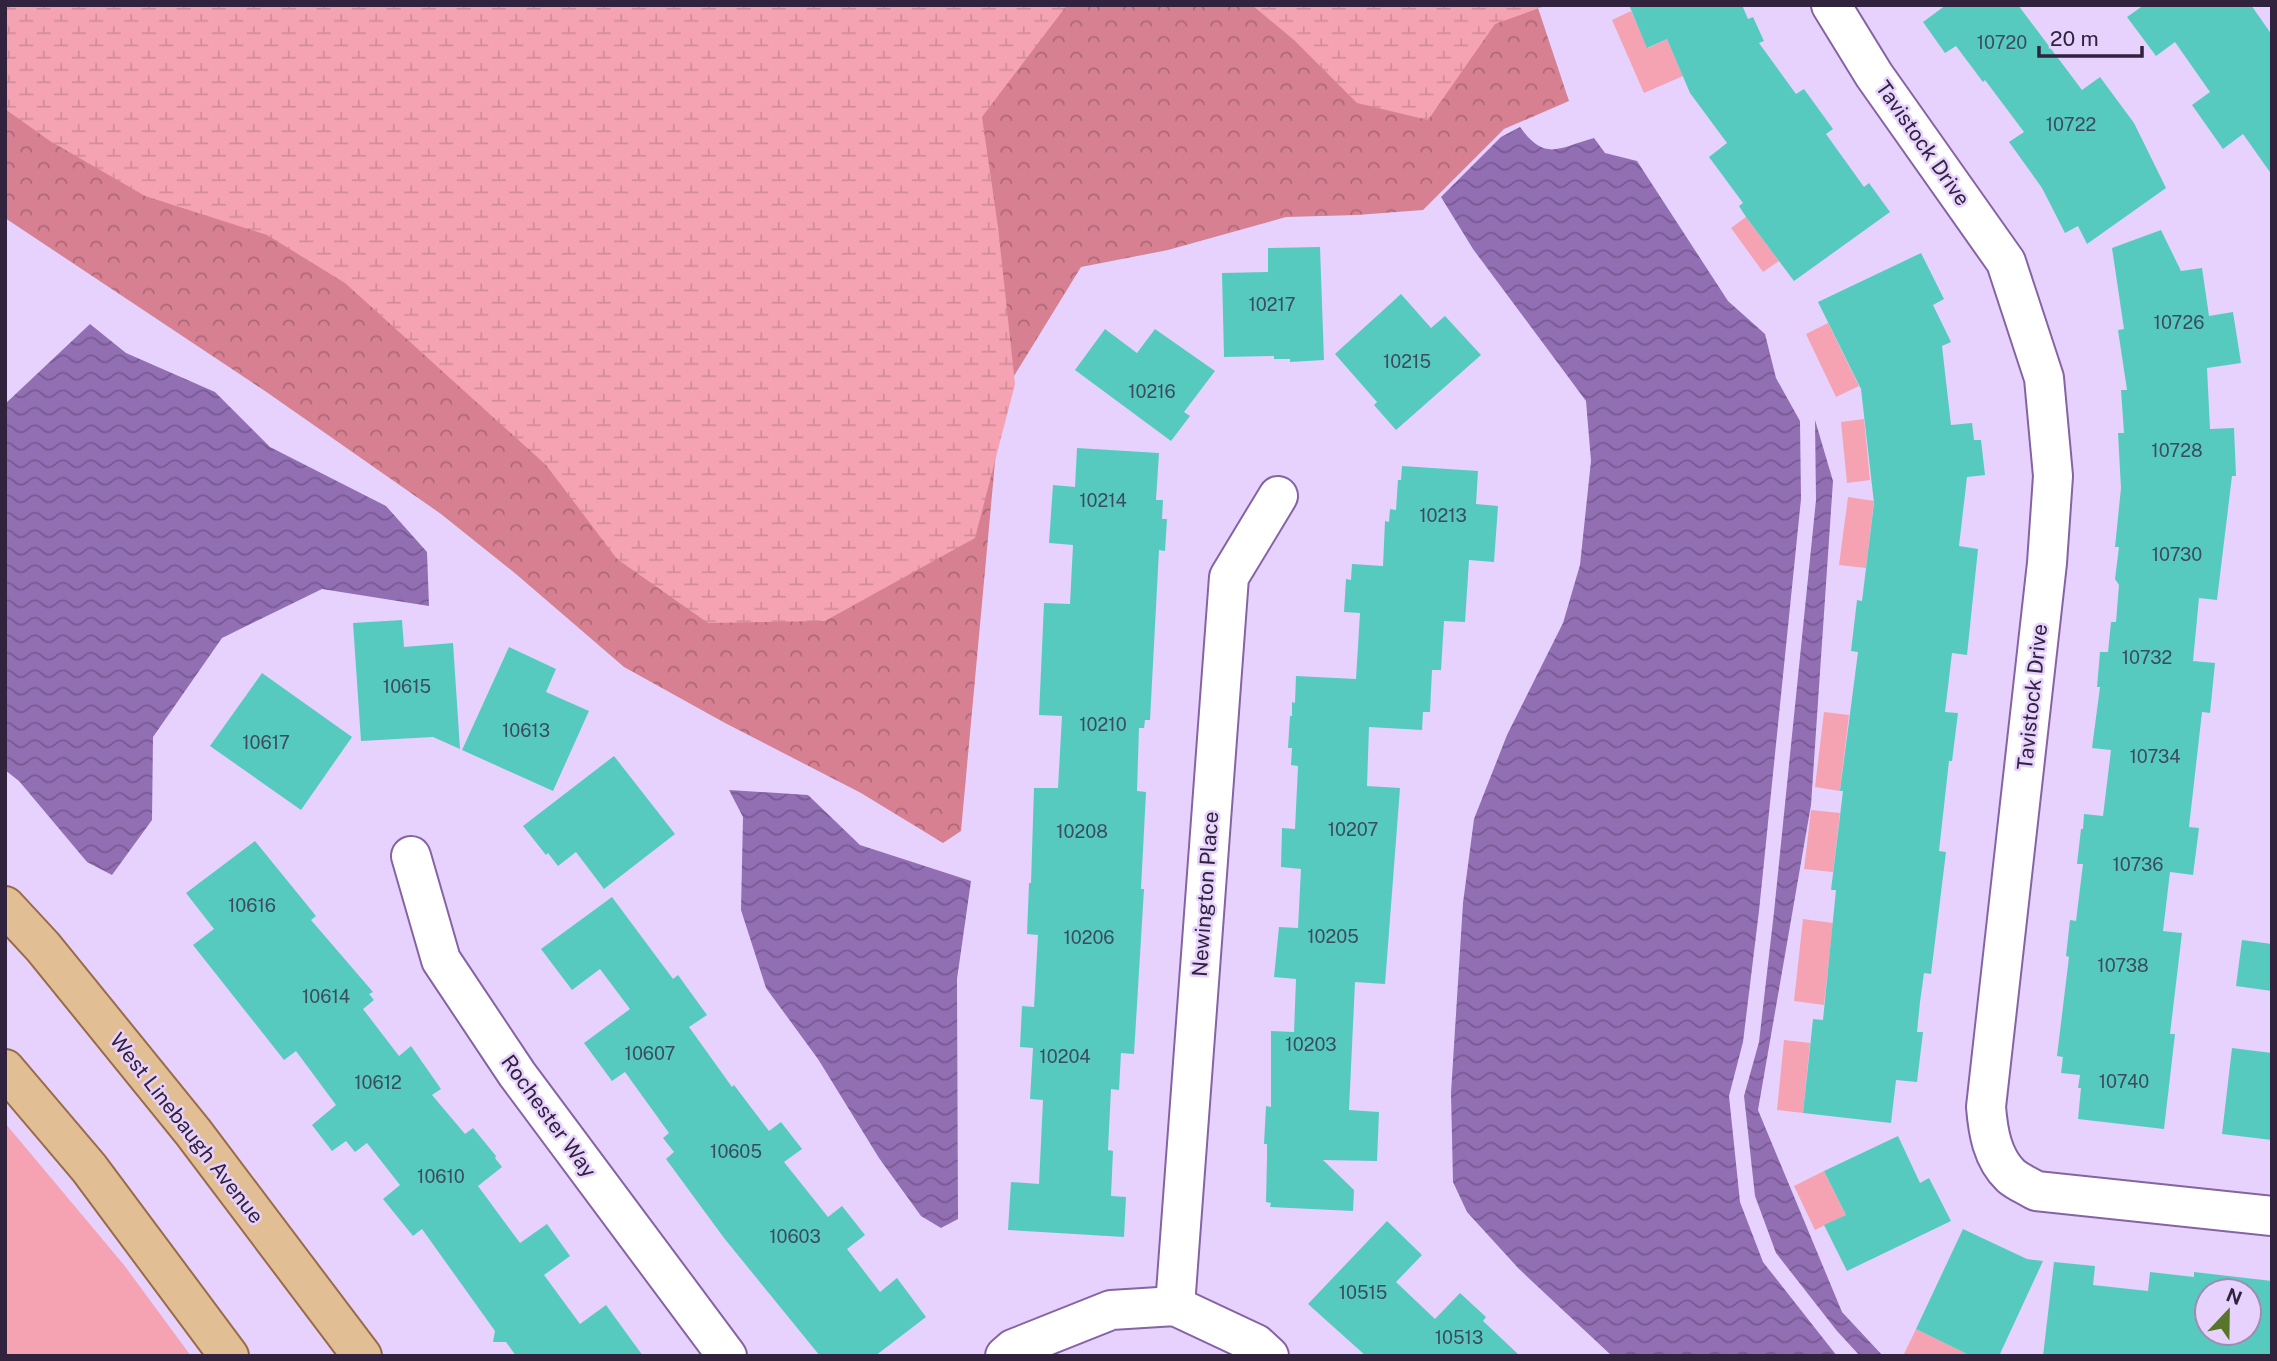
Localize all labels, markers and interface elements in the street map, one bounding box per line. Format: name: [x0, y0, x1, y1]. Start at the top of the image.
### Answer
scale bar: [2039, 14, 2142, 58]
text: 20 m: [2050, 26, 2099, 51]
house number: 10720: [1977, 32, 2027, 53]
street label: Tavistock Drive: [1871, 76, 1975, 210]
house number: 10722: [2046, 114, 2096, 135]
house number: 10217: [1248, 294, 1296, 315]
house number: 10726: [2154, 312, 2204, 333]
house number: 10215: [1383, 351, 1431, 372]
house number: 10216: [1128, 381, 1176, 402]
house number: 10728: [2151, 440, 2203, 461]
house number: 10214: [1079, 490, 1127, 511]
house number: 10213: [1419, 505, 1467, 526]
house number: 10730: [2152, 544, 2202, 565]
street label: Tavistock Drive: [2012, 623, 2052, 771]
house number: 10732: [2122, 647, 2172, 668]
house number: 10615: [383, 676, 431, 697]
house number: 10210: [1079, 714, 1127, 735]
house number: 10613: [502, 720, 550, 741]
house number: 10617: [242, 732, 290, 753]
house number: 10734: [2129, 746, 2181, 767]
street label: Newington Place: [1187, 810, 1223, 978]
house number: 10207: [1328, 819, 1378, 840]
house number: 10208: [1056, 821, 1108, 842]
house number: 10736: [2113, 854, 2163, 875]
house number: 10616: [228, 895, 276, 916]
house number: 10205: [1307, 926, 1359, 947]
house number: 10206: [1063, 927, 1115, 948]
house number: 10738: [2097, 955, 2149, 976]
house number: 10614: [302, 986, 350, 1007]
street label: West Linebaugh Avenue: [105, 1028, 269, 1228]
house number: 10203: [1285, 1034, 1337, 1055]
house number: 10607: [625, 1043, 675, 1064]
house number: 10204: [1039, 1046, 1091, 1067]
street label: Rochester Way: [496, 1050, 602, 1182]
house number: 10740: [2099, 1071, 2149, 1092]
house number: 10612: [354, 1072, 402, 1093]
house number: 10605: [710, 1141, 762, 1162]
house number: 10610: [417, 1166, 465, 1187]
house number: 10603: [769, 1226, 821, 1247]
north arrow: [2193, 1277, 2263, 1347]
house number: 10515: [1339, 1282, 1387, 1303]
text: N: [2223, 1283, 2245, 1309]
house number: 10513: [1435, 1327, 1483, 1348]

